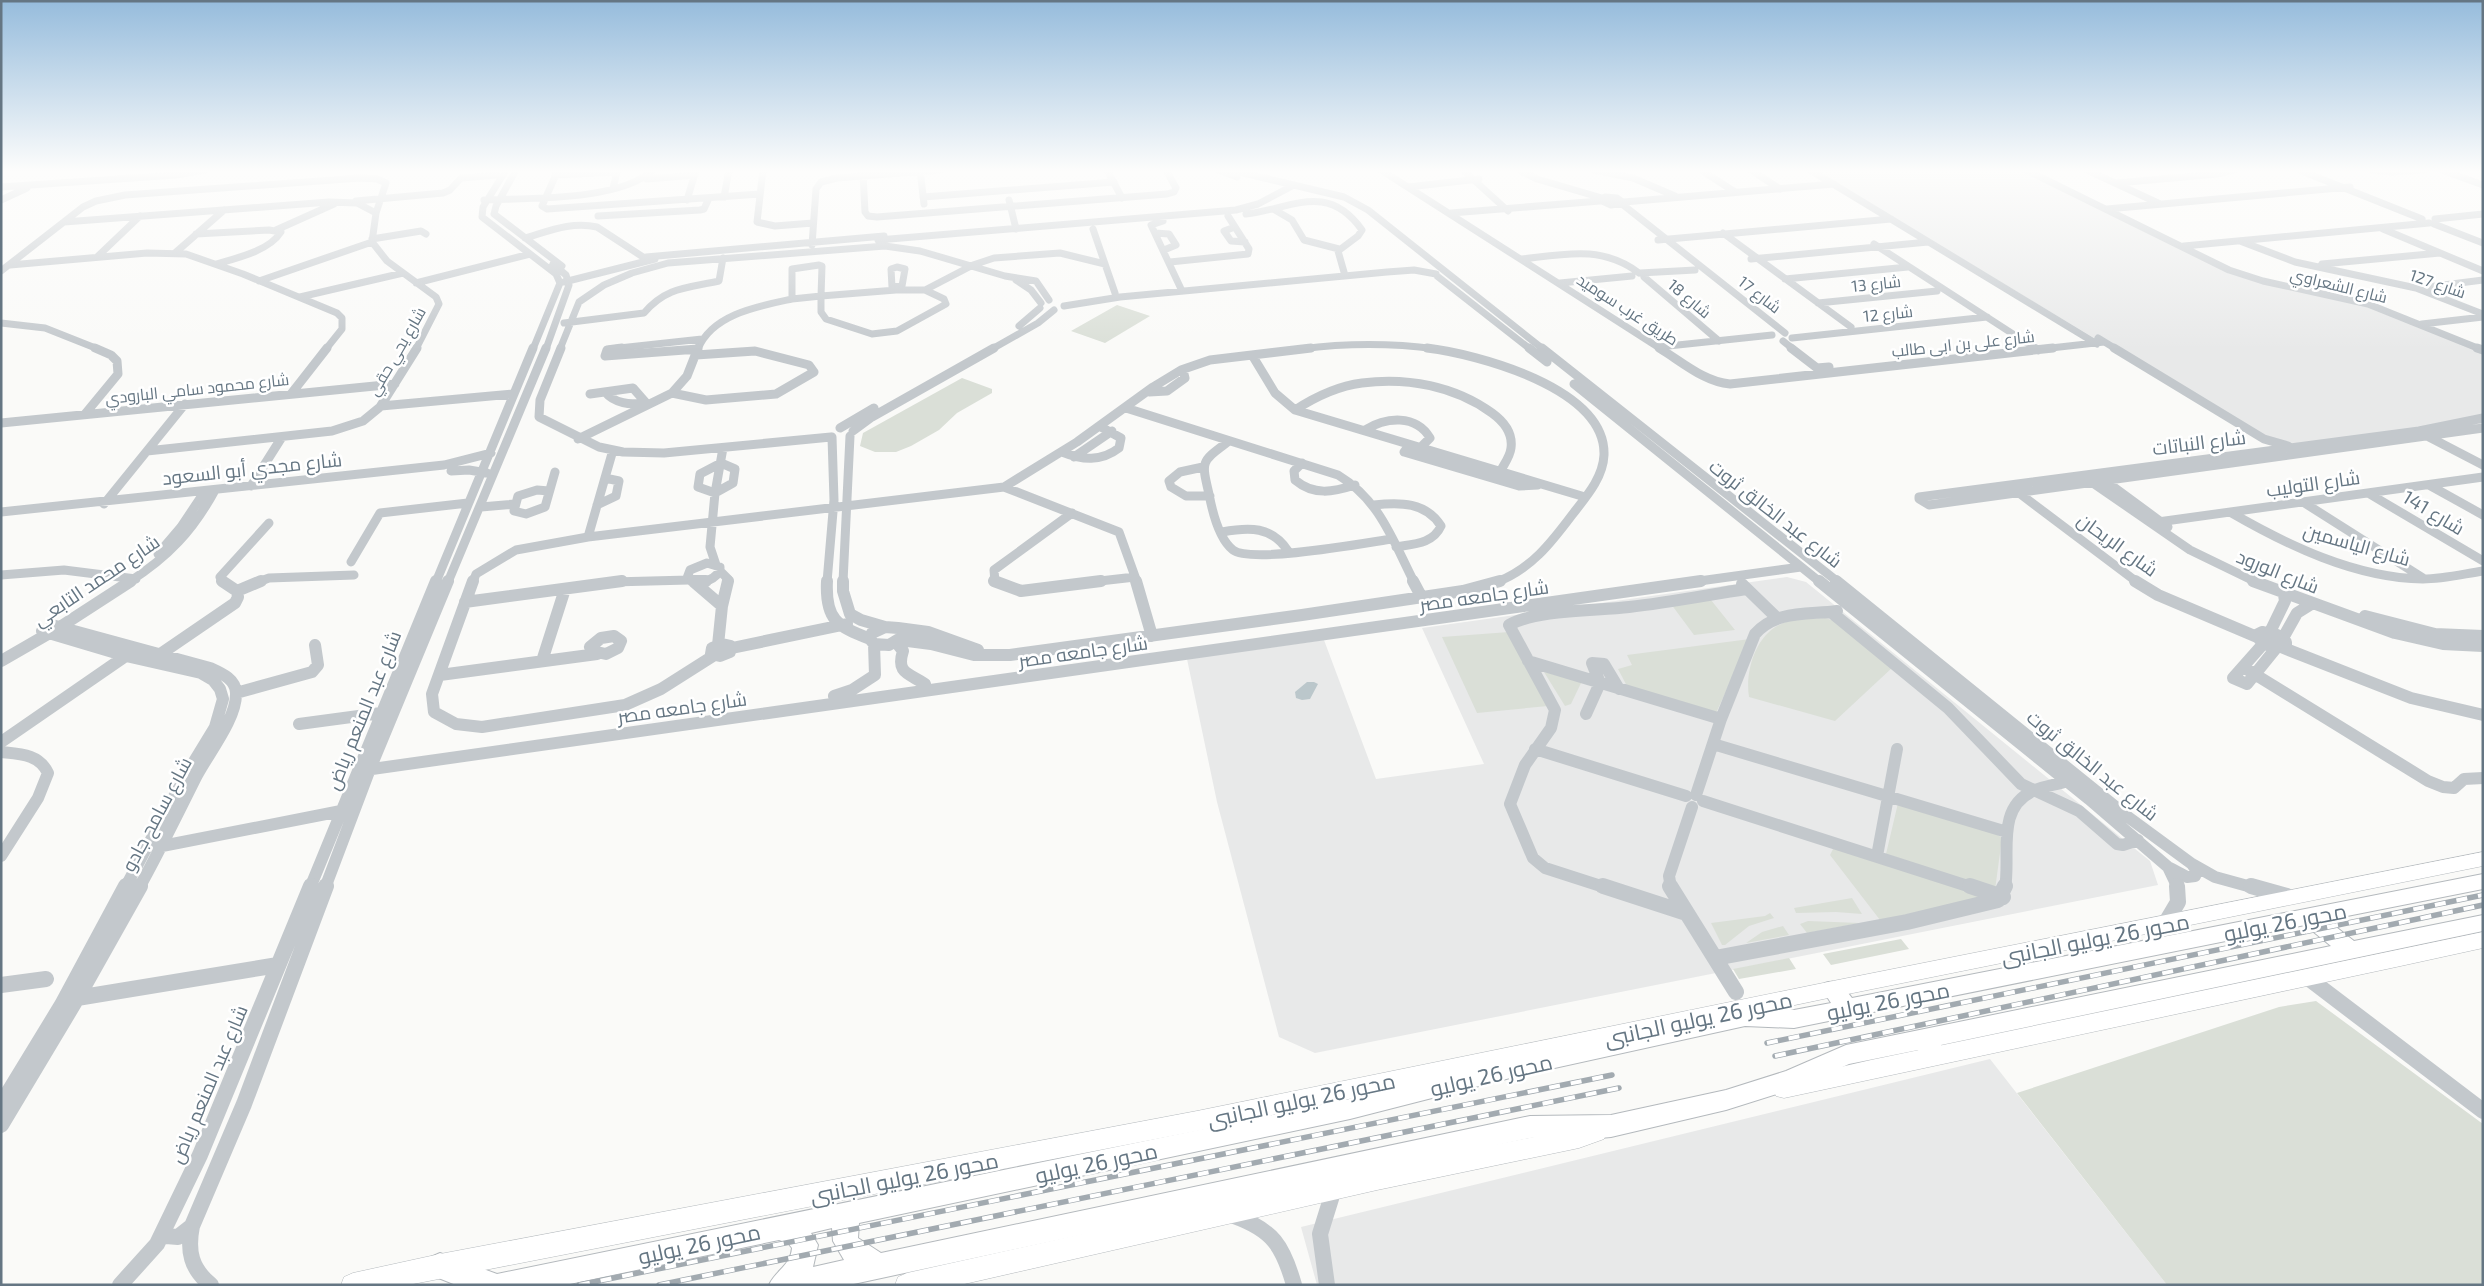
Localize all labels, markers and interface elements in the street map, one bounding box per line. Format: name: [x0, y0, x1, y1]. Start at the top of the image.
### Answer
street label: شارع الشعراوي: [2287, 264, 2390, 311]
street label: شارع 127: [2406, 265, 2469, 304]
street label: طريق غرب سوميد: [1573, 269, 1682, 350]
street label: شارع 17: [1733, 271, 1785, 319]
street label: شارع 13: [1850, 271, 1902, 298]
street label: شارع 18: [1663, 274, 1716, 324]
street label: شارع 12: [1862, 301, 1914, 328]
street label: شارع يحي حقي: [363, 303, 433, 401]
street label: شارع على بن ابى طالب: [1890, 326, 2036, 363]
street label: شارع محمود سامي البارودي: [104, 369, 290, 412]
street label: شارع النباتات: [2151, 425, 2247, 462]
street label: شارع مجدي أبو السعود: [161, 447, 343, 493]
street label: شارع عبد الخالق ثروت: [1703, 454, 1847, 574]
street label: شارع التوليب: [2265, 465, 2362, 504]
street label: شارع 141: [2397, 485, 2469, 542]
street label: شارع الريحان: [2072, 507, 2163, 583]
street label: شارع الياسمين: [2300, 518, 2413, 573]
street label: شارع محمد التابعي: [28, 529, 166, 634]
street label: شارع الورود: [2232, 544, 2323, 601]
street label: شارع جامعه مصر: [1417, 575, 1550, 619]
street label: شارع عبد المنعم رياض: [321, 627, 408, 794]
street label: شارع جامعه مصر: [1016, 631, 1149, 675]
street label: شارع جامعه مصر: [615, 687, 748, 731]
street label: شارع عبد الخالق ثروت: [2021, 705, 2163, 827]
street label: شارع سامح جادو: [116, 753, 198, 877]
street label: محور 26 يوليو: [2221, 896, 2349, 947]
street label: محور 26 يوليو الجانبى: [1999, 907, 2192, 971]
street label: محور 26 يوليو: [1824, 975, 1952, 1026]
street label: محور 26 يوليو الجانبى: [1602, 985, 1795, 1053]
street label: شارع عبد المنعم رياض: [164, 1001, 255, 1168]
street label: محور 26 يوليو: [1427, 1047, 1555, 1102]
street label: محور 26 يوليو الجانبى: [1205, 1066, 1398, 1134]
street label: محور 26 يوليو: [1032, 1136, 1160, 1189]
street label: محور 26 يوليو الجانبى: [808, 1146, 1001, 1210]
street label: محور 26 يوليو: [635, 1217, 763, 1270]

